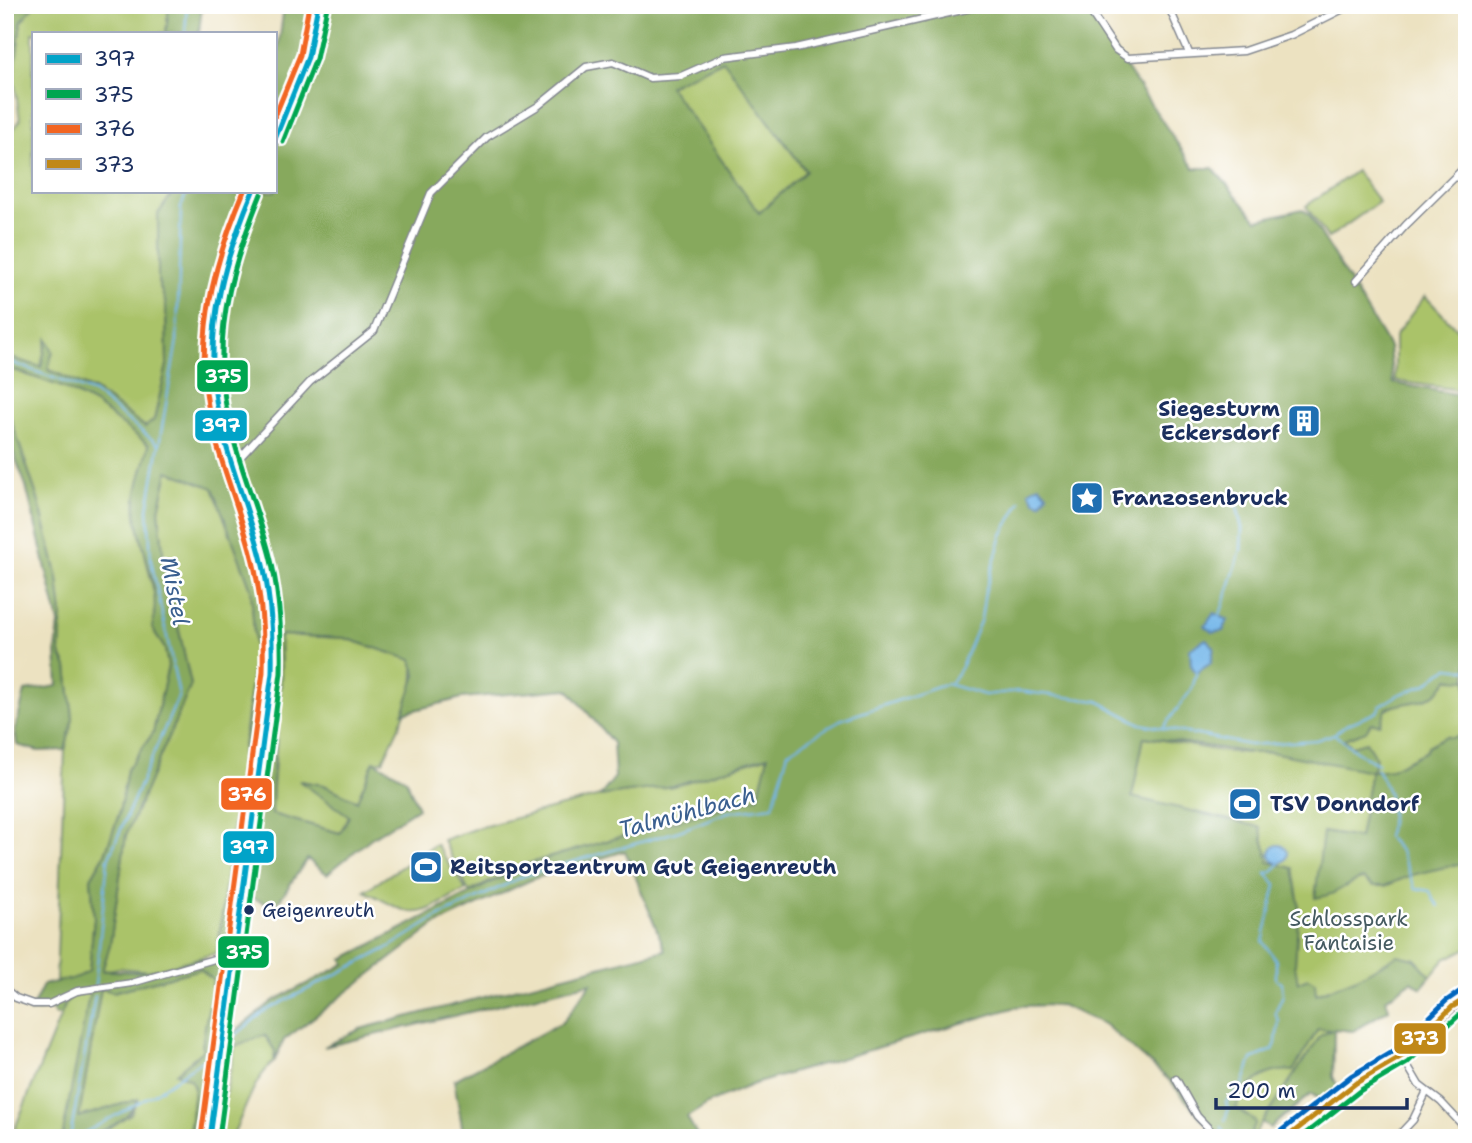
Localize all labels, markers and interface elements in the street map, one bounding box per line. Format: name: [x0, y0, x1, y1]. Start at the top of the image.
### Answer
legend: [32, 32, 276, 192]
text: 397: [94, 45, 136, 73]
text: 375: [94, 81, 134, 109]
text: 376: [94, 115, 135, 143]
text: 373: [94, 151, 135, 179]
line badge: 375: [196, 359, 249, 393]
text: 375: [204, 364, 242, 389]
place label: Siegesturm Eckersdorf: [1158, 395, 1281, 447]
building icon: Siegesturm Eckersdorf: [1285, 402, 1323, 440]
line badge: 397: [194, 409, 248, 442]
text: 397: [202, 413, 240, 438]
place icon: Franzosenbruck: [1068, 479, 1106, 517]
place label: Franzosenbruck: [1112, 484, 1288, 512]
water label: Mistel: [154, 554, 196, 628]
line badge: 376: [220, 777, 273, 811]
water label: Talmühlbach: [615, 779, 759, 845]
text: 376: [228, 782, 266, 807]
sports icon: TSV Donndorf: [1226, 785, 1264, 823]
place label: TSV Donndorf: [1270, 790, 1420, 818]
line badge: 397: [222, 830, 275, 864]
text: 397: [230, 835, 268, 860]
sports icon: Reitsportzentrum Gut Geigenreuth: [407, 848, 445, 886]
place label: Reitsportzentrum Gut Geigenreuth: [450, 853, 837, 881]
place label: Geigenreuth: [262, 898, 375, 923]
marker: Geigenreuth: [242, 903, 256, 917]
park label: Schlosspark Fantaisie: [1290, 905, 1408, 957]
line badge: 375: [217, 935, 270, 969]
text: 375: [225, 940, 263, 965]
line badge: 373: [1393, 1022, 1447, 1055]
text: 373: [1401, 1026, 1439, 1051]
scale bar: [1216, 1066, 1407, 1110]
text: 200 m: [1227, 1077, 1296, 1105]

